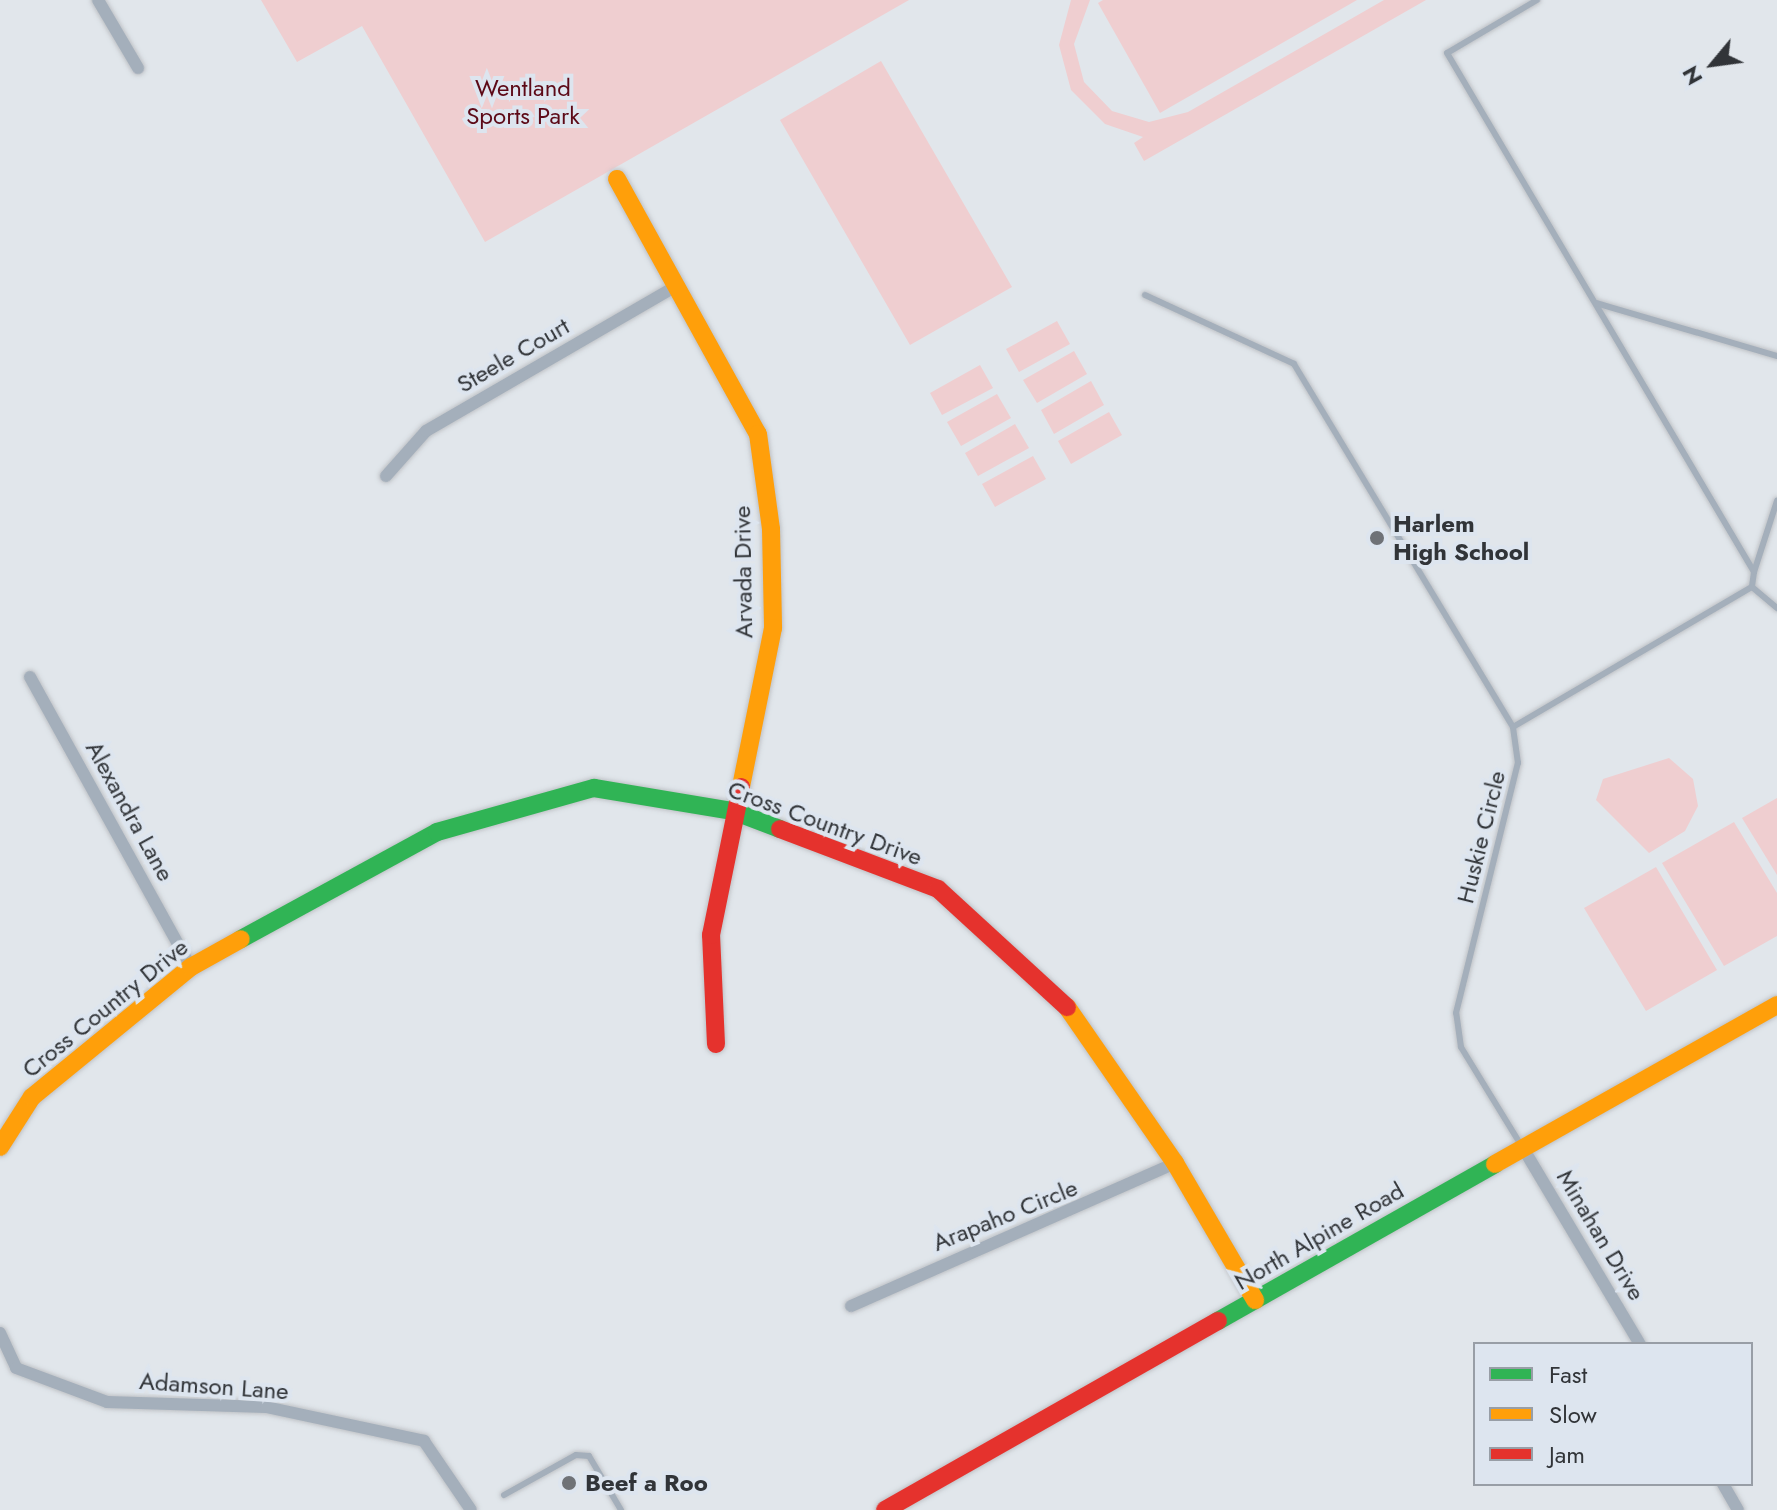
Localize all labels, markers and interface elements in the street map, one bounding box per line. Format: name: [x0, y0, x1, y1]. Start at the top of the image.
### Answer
north arrow: [1673, 24, 1753, 104]
text: N: [1674, 60, 1710, 91]
park label: Wentland Sports Park: [466, 74, 580, 130]
street label: Steele Court: [452, 311, 574, 399]
street label: Arvada Drive: [727, 505, 759, 639]
place label: Harlem High School: [1393, 510, 1529, 566]
marker: Harlem High School: [1368, 529, 1386, 547]
street label: Alexandra Lane: [80, 736, 180, 886]
street label: Huskie Circle: [1451, 768, 1511, 906]
street label: Cross Country Drive: [724, 774, 926, 872]
street label: Cross Country Drive: [16, 932, 194, 1084]
street label: Minahan Drive: [1551, 1165, 1651, 1305]
street label: Arapaho Circle: [928, 1173, 1082, 1257]
street label: North Alpine Road: [1229, 1176, 1409, 1296]
legend: [1473, 1342, 1753, 1486]
text: Fast: [1549, 1357, 1587, 1392]
street label: Adamson Lane: [138, 1366, 290, 1406]
text: Slow: [1549, 1397, 1597, 1432]
text: Jam: [1549, 1437, 1585, 1472]
place label: Beef a Roo: [585, 1469, 708, 1497]
marker: Beef a Roo: [560, 1474, 578, 1492]

